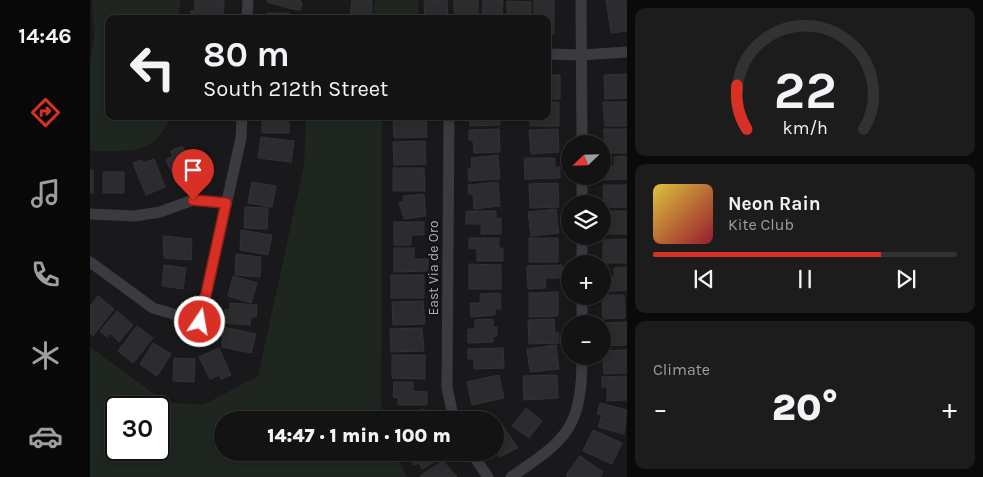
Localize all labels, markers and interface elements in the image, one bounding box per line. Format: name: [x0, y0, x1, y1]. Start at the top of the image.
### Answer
text: 14:46: [18, 23, 72, 49]
text: 80 m: [203, 34, 290, 75]
icon: left: [120, 35, 185, 100]
text: 22: [774, 60, 836, 121]
text: South 212th Street: [203, 76, 388, 102]
icon: directions: [28, 95, 63, 130]
text: km/h: [782, 118, 828, 139]
north arrow: [561, 135, 611, 185]
map controls: [561, 135, 611, 365]
pin: [172, 149, 214, 200]
icon: arrive: [179, 156, 207, 184]
icon: music: [28, 176, 63, 211]
text: Neon Rain: [728, 193, 821, 215]
button: layers: [561, 195, 611, 245]
text: Kite Club: [728, 215, 794, 234]
street label: East Via de Oro: [425, 220, 442, 316]
button: +: [561, 255, 611, 305]
icon: phone: [28, 257, 63, 292]
icon: previous: [690, 265, 718, 293]
icon: pause: [791, 265, 819, 293]
icon: next: [892, 265, 920, 293]
position arrow: [173, 295, 225, 347]
button: −: [561, 315, 611, 365]
icon: climate: [28, 338, 63, 373]
text: Climate: [653, 360, 710, 379]
text: 20°: [772, 385, 838, 430]
text: −: [653, 392, 668, 425]
text: +: [942, 392, 957, 425]
speed limit sign: 30: [105, 396, 170, 461]
icon: car: [28, 419, 63, 454]
text: 14:47 · 1 min · 100 m: [267, 425, 451, 447]

